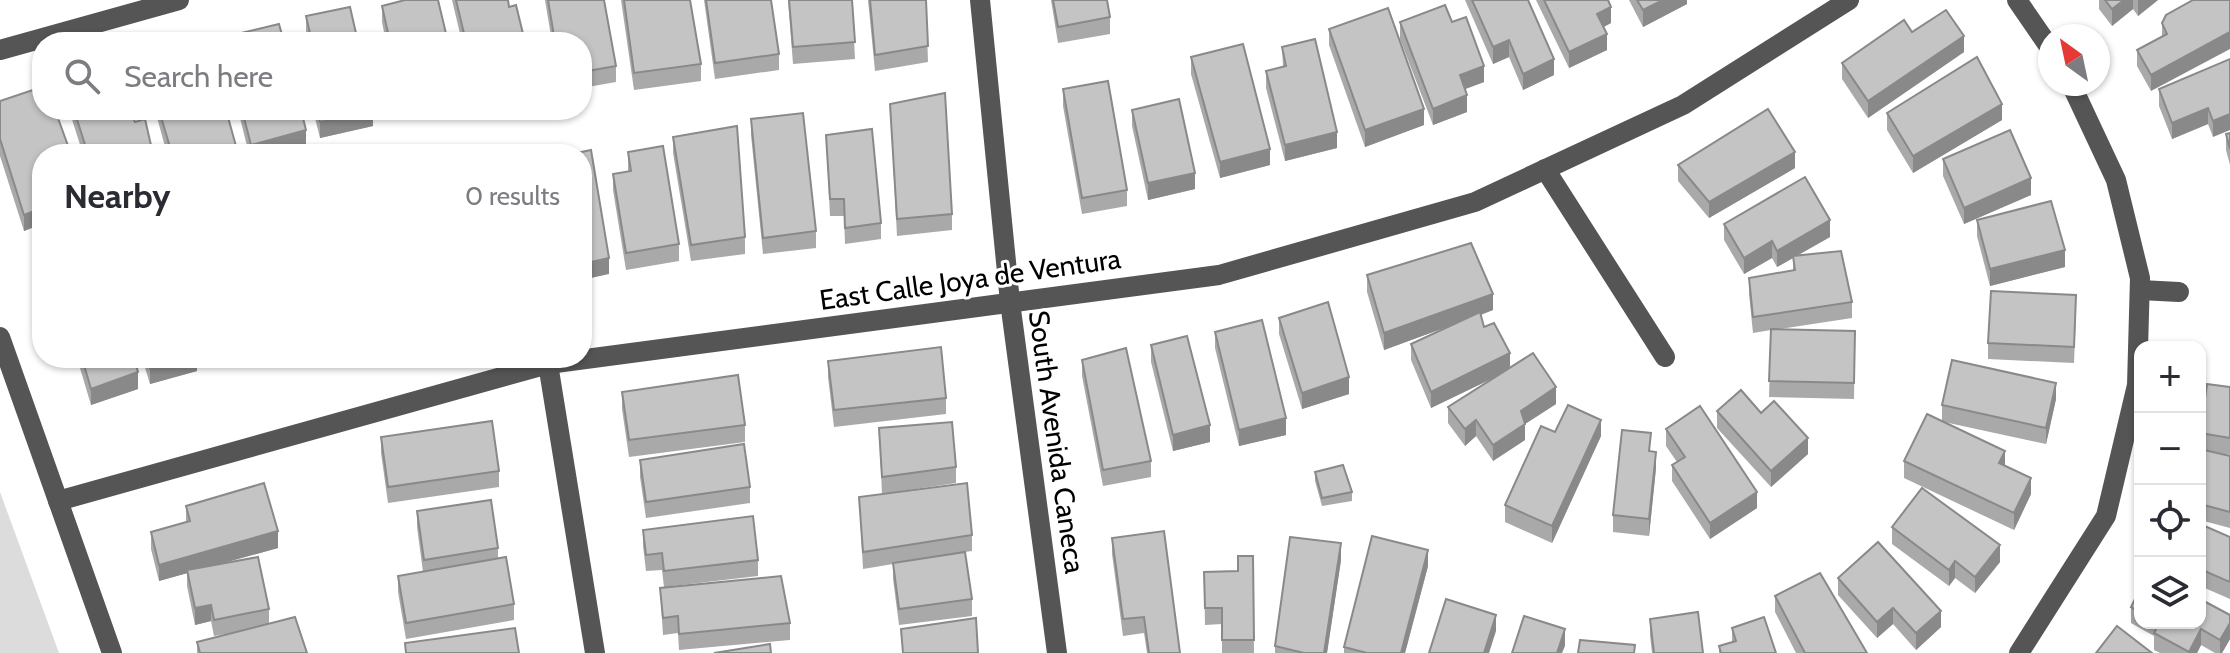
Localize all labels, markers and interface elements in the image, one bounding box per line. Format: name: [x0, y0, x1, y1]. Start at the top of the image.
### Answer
north arrow: [2038, 24, 2110, 96]
search box: [32, 32, 592, 120]
icon: search: [60, 54, 104, 98]
text: Search here: [124, 58, 273, 95]
text: Nearby: [64, 175, 171, 217]
text: 0 results: [465, 180, 560, 212]
street label: East Calle Joya de Ventura: [817, 241, 1123, 317]
street label: South Avenida Caneca: [1022, 308, 1092, 576]
map controls: [2134, 341, 2206, 629]
button: +: [2134, 341, 2206, 413]
button: −: [2134, 413, 2206, 485]
button: locate: [2134, 485, 2206, 557]
button: layers: [2134, 557, 2206, 629]

